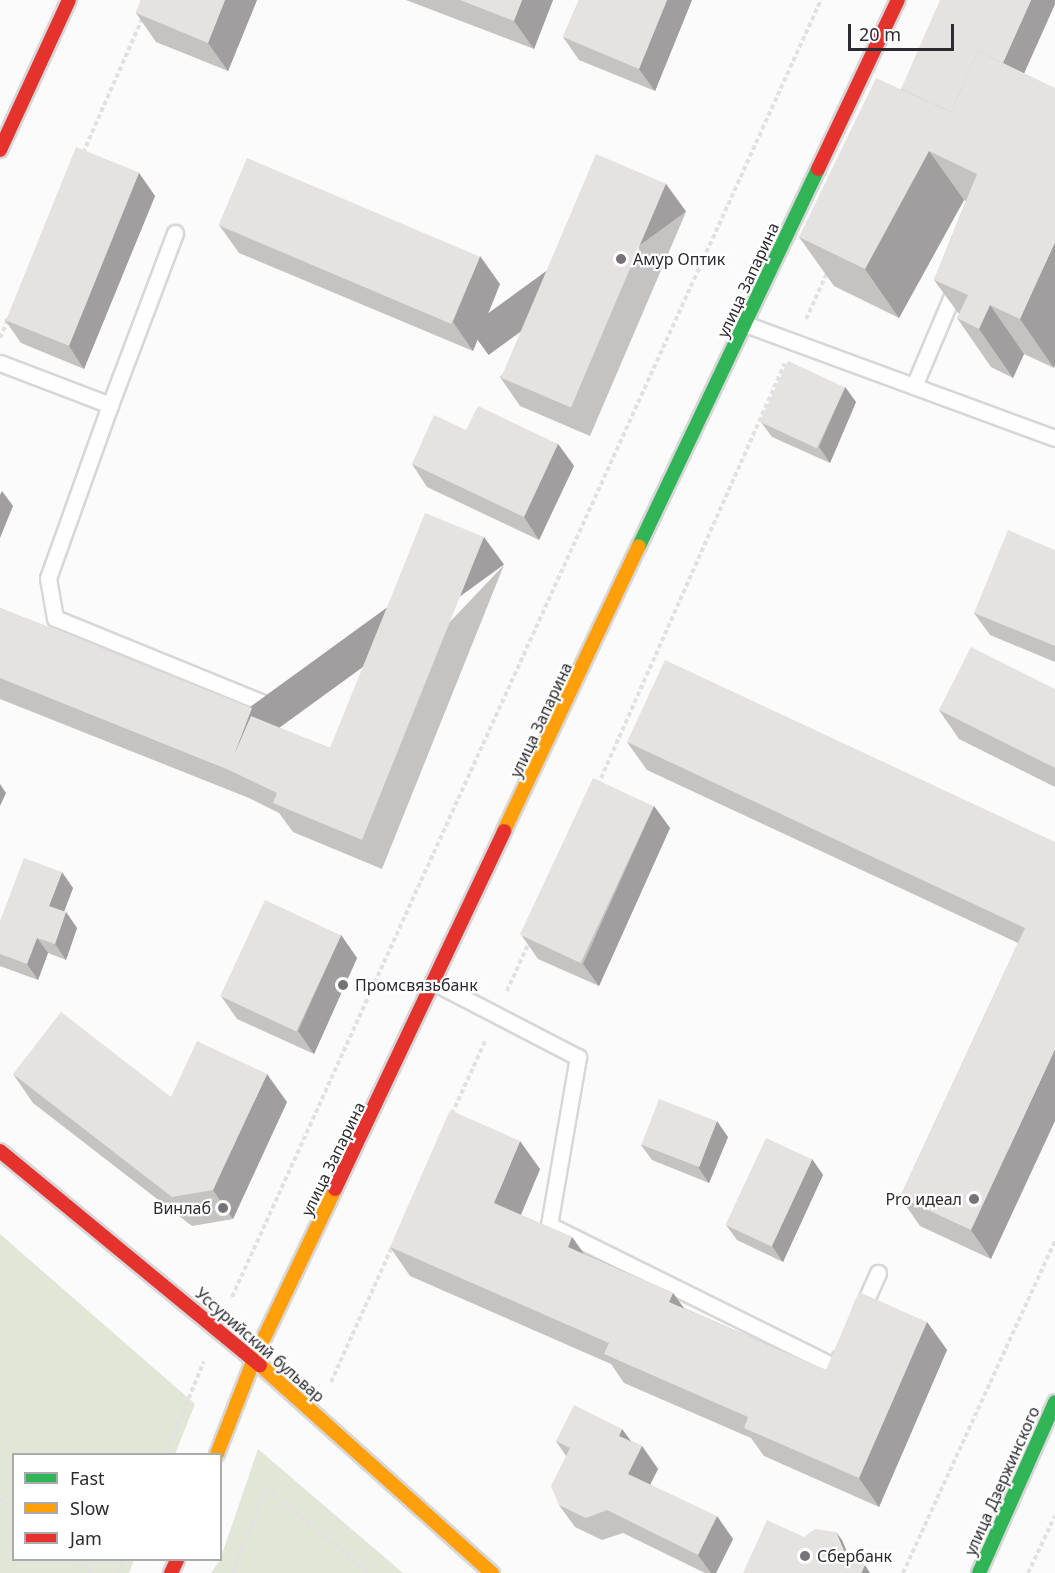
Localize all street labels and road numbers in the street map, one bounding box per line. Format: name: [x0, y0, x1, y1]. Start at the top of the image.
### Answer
street label: улица Запарина: [713, 219, 783, 341]
street label: улица Запарина: [506, 659, 576, 781]
street label: улица Запарина: [297, 1099, 369, 1219]
street label: Уссурийский бульвар: [191, 1284, 329, 1406]
street label: улица Дзержинского: [960, 1404, 1044, 1558]

